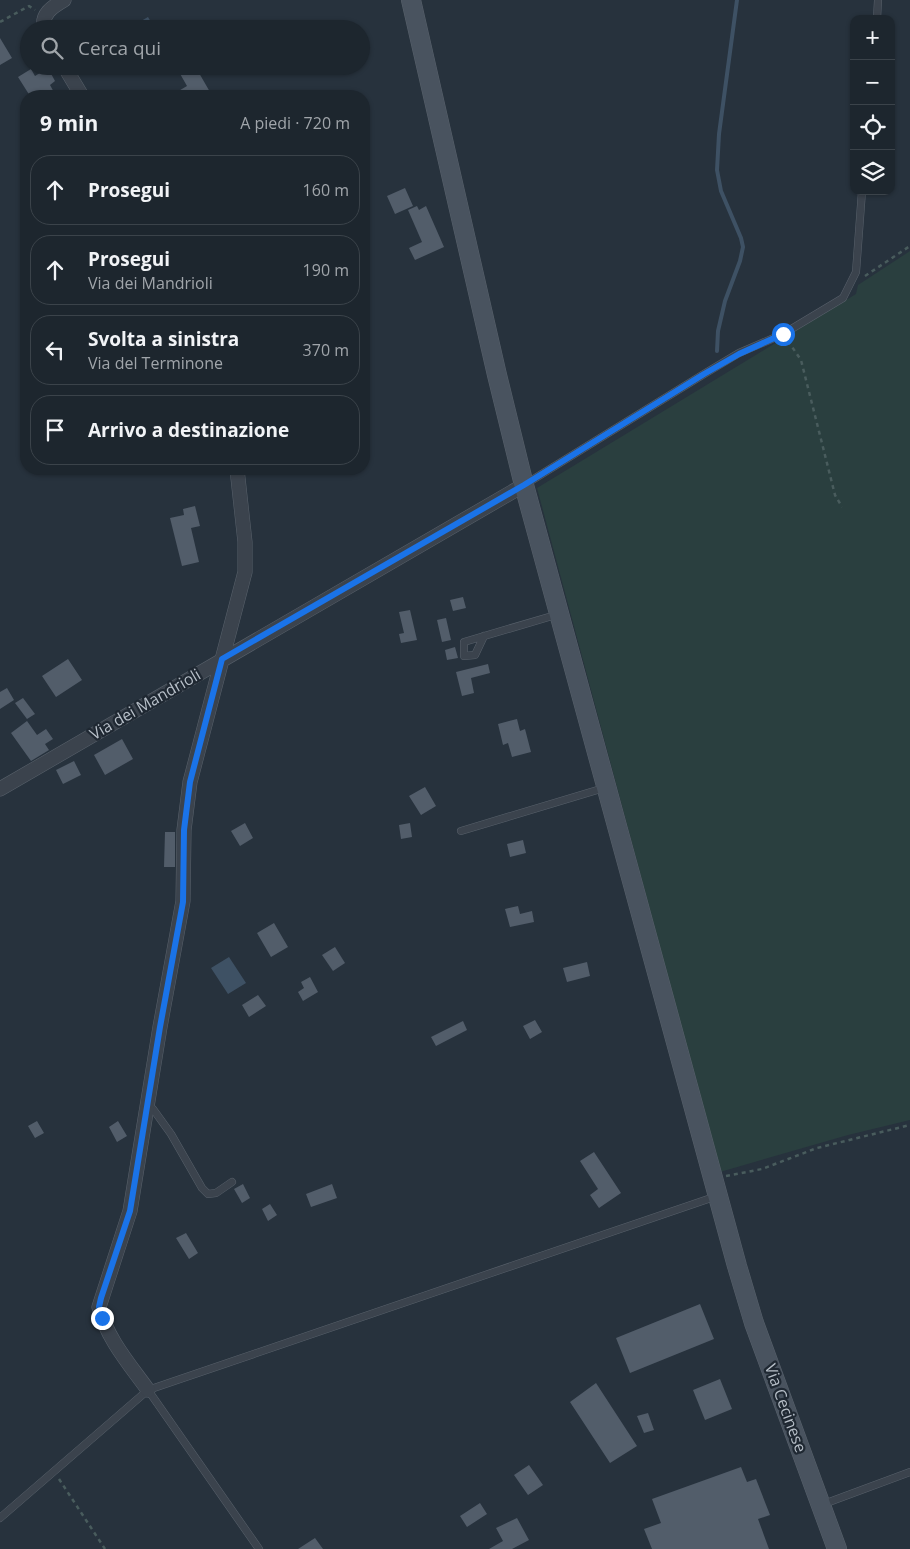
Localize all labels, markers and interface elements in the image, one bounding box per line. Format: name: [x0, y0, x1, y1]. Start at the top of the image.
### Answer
map controls: [850, 15, 895, 195]
button: +: [850, 15, 895, 60]
search box: [20, 20, 370, 75]
icon: search: [38, 34, 66, 62]
text: Cerca qui: [78, 35, 161, 61]
button: −: [850, 60, 895, 105]
button: locate: [850, 105, 895, 150]
text: 9 min: [40, 109, 98, 137]
text: A piedi · 720 m: [240, 112, 350, 134]
button: layers: [850, 150, 895, 195]
icon: ahead: [41, 176, 69, 204]
text: Prosegui: [88, 177, 170, 203]
text: 160 m: [303, 179, 349, 201]
text: Prosegui: [88, 246, 170, 272]
icon: ahead: [41, 256, 69, 284]
text: 190 m: [303, 259, 349, 281]
text: Via dei Mandrioli: [88, 272, 213, 294]
route start: [772, 323, 795, 346]
text: Svolta a sinistra: [88, 326, 239, 352]
icon: left: [41, 336, 69, 364]
text: 370 m: [303, 339, 349, 361]
text: Via del Terminone: [88, 352, 223, 374]
icon: arrive: [41, 416, 69, 444]
text: Arrivo a destinazione: [88, 417, 289, 443]
street label: Via dei Mandrioli: [85, 663, 205, 745]
route end: [91, 1307, 114, 1330]
street label: Via Cecinese: [760, 1361, 812, 1455]

